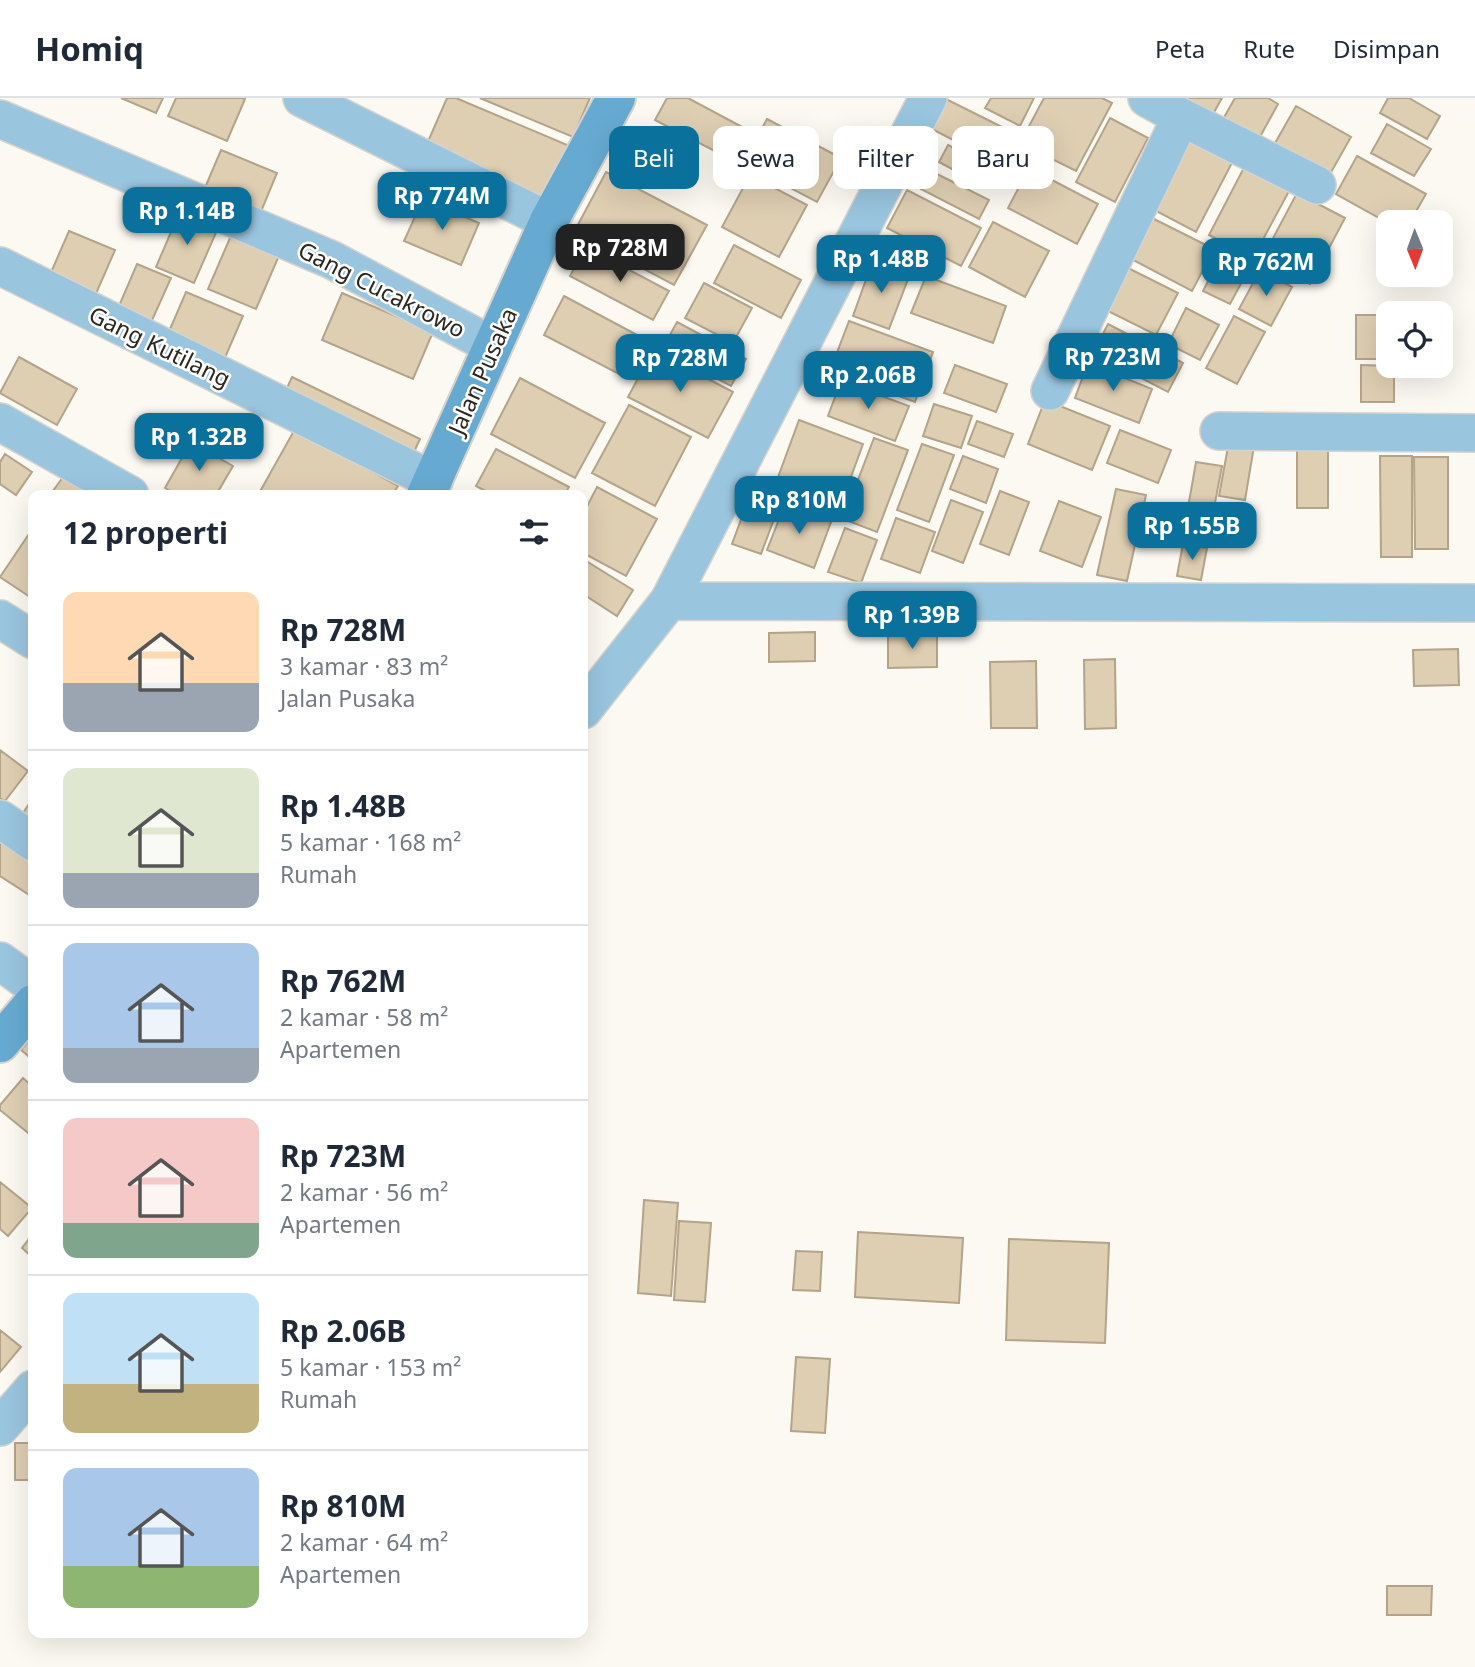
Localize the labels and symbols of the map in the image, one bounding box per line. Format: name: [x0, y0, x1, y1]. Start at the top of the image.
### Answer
pin: Rp 774M: [377, 172, 507, 232]
pin: Rp 1.14B: [115, 188, 259, 247]
north arrow: [1376, 210, 1452, 287]
pin: Rp 728M: [555, 225, 685, 284]
street label: Gang Cucakrowo: [293, 233, 471, 345]
pin: Rp 1.48B: [809, 236, 953, 295]
pin: Rp 762M: [1201, 238, 1331, 298]
street label: Gang Kutilang: [84, 298, 236, 394]
street label: Jalan Pusaka: [439, 303, 524, 441]
pin: Rp 728M: [615, 334, 745, 394]
pin: Rp 723M: [1048, 334, 1178, 393]
pin: Rp 2.06B: [796, 352, 940, 411]
pin: Rp 1.32B: [127, 414, 271, 473]
pin: Rp 810M: [734, 476, 864, 536]
pin: Rp 1.55B: [1120, 503, 1264, 562]
pin: Rp 1.39B: [840, 592, 984, 651]

